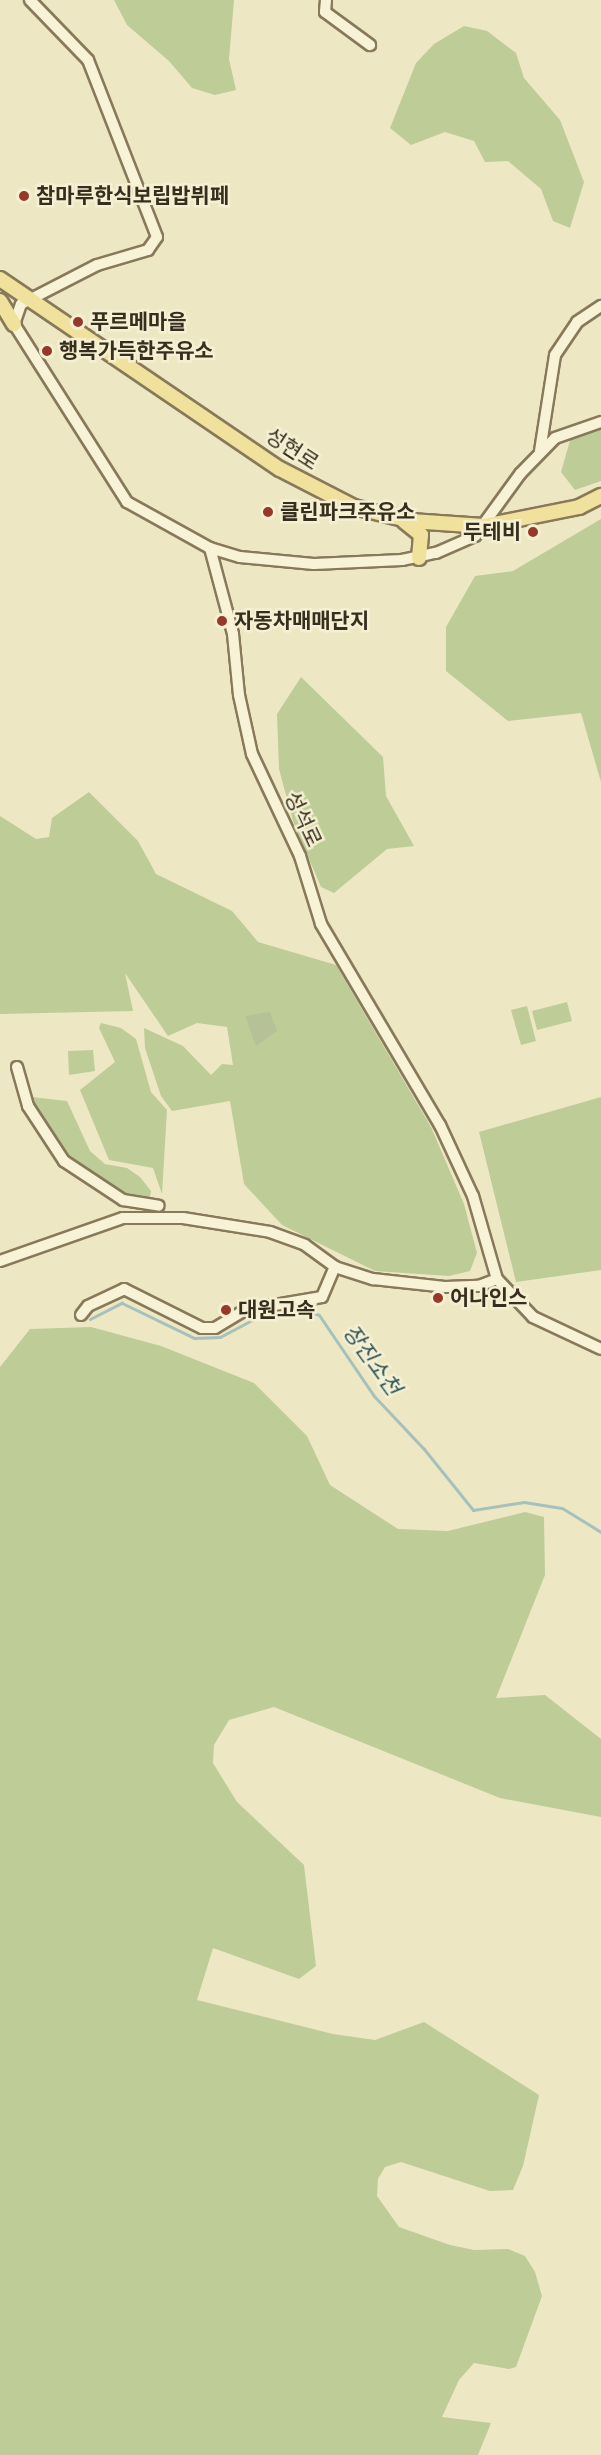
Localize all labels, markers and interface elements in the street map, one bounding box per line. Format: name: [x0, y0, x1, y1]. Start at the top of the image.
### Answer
place label: 참마루한식보립밥뷔페: [36, 183, 229, 209]
marker: 참마루한식보립밥뷔페: [17, 189, 31, 203]
place label: 푸르메마을: [90, 309, 187, 335]
marker: 푸르메마을: [71, 315, 85, 329]
place label: 행복가득한주유소: [59, 338, 214, 364]
marker: 행복가득한주유소: [40, 344, 54, 358]
street label: 성현로: [261, 423, 323, 475]
place label: 클린파크주유소: [280, 499, 415, 525]
marker: 클린파크주유소: [261, 505, 275, 519]
place label: 두테비: [463, 519, 521, 545]
marker: 두테비: [526, 525, 540, 539]
place label: 자동차매매단지: [234, 608, 369, 634]
marker: 자동차매매단지: [215, 614, 229, 628]
street label: 성석로: [279, 787, 327, 851]
place label: 어나인스: [450, 1285, 527, 1311]
marker: 어나인스: [431, 1291, 445, 1305]
place label: 대원고속: [238, 1297, 315, 1323]
marker: 대원고속: [219, 1303, 233, 1317]
water label: 장진소천: [338, 1319, 406, 1401]

